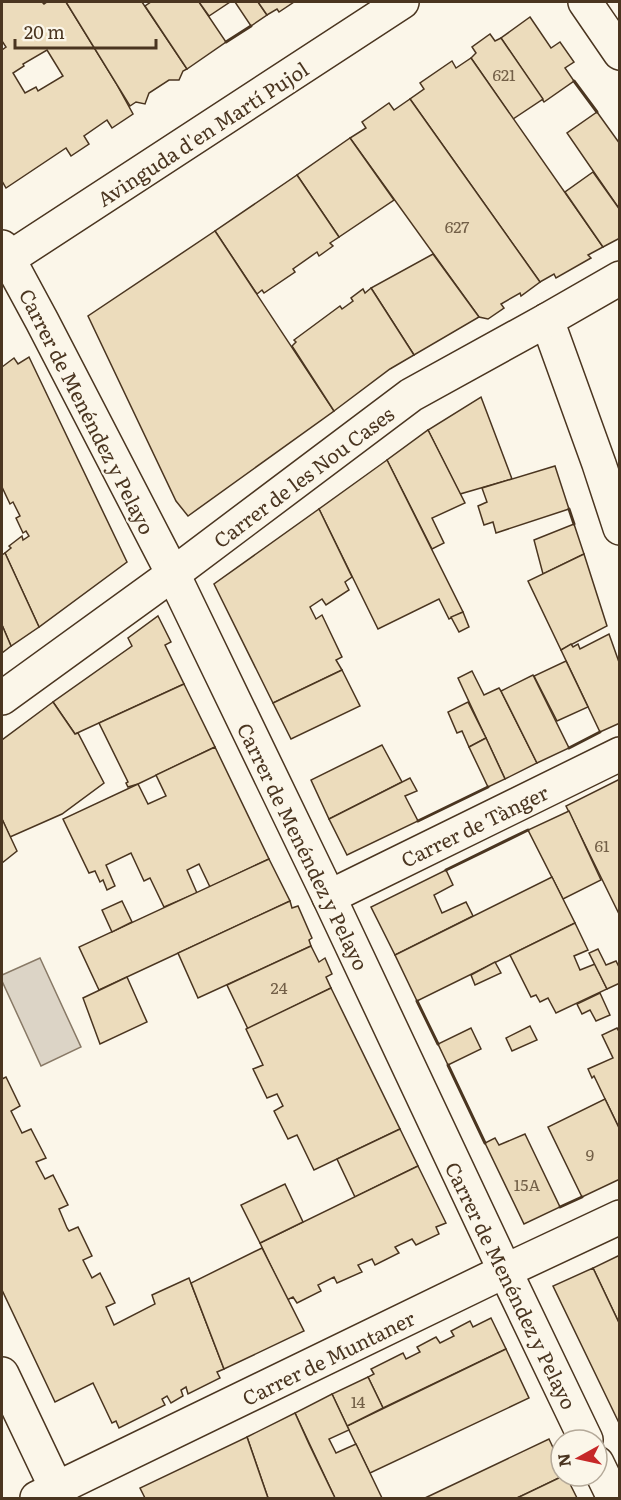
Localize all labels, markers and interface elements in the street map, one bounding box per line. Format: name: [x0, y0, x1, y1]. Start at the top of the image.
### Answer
scale bar: [15, 12, 156, 50]
text: 20 m: [24, 18, 65, 45]
street label: Avinguda d'en Martí Pujol: [90, 53, 314, 213]
house number: 621: [492, 62, 516, 86]
house number: 627: [445, 214, 469, 238]
street label: Carrer de Menéndez y Pelayo: [13, 283, 163, 539]
street label: Carrer de les Nou Cases: [206, 398, 400, 554]
street label: Carrer de Menéndez y Pelayo: [231, 717, 377, 975]
street label: Carrer de Tànger: [395, 776, 553, 874]
house number: 61: [594, 833, 610, 857]
house number: 24: [271, 975, 288, 999]
house number: 9: [586, 1142, 594, 1166]
street label: Carrer de Menéndez y Pelayo: [439, 1156, 585, 1414]
house number: 15A: [514, 1172, 540, 1196]
street label: Carrer de Muntaner: [237, 1302, 420, 1412]
house number: 14: [351, 1389, 366, 1413]
north arrow: [549, 1428, 609, 1488]
text: N: [550, 1452, 576, 1469]

